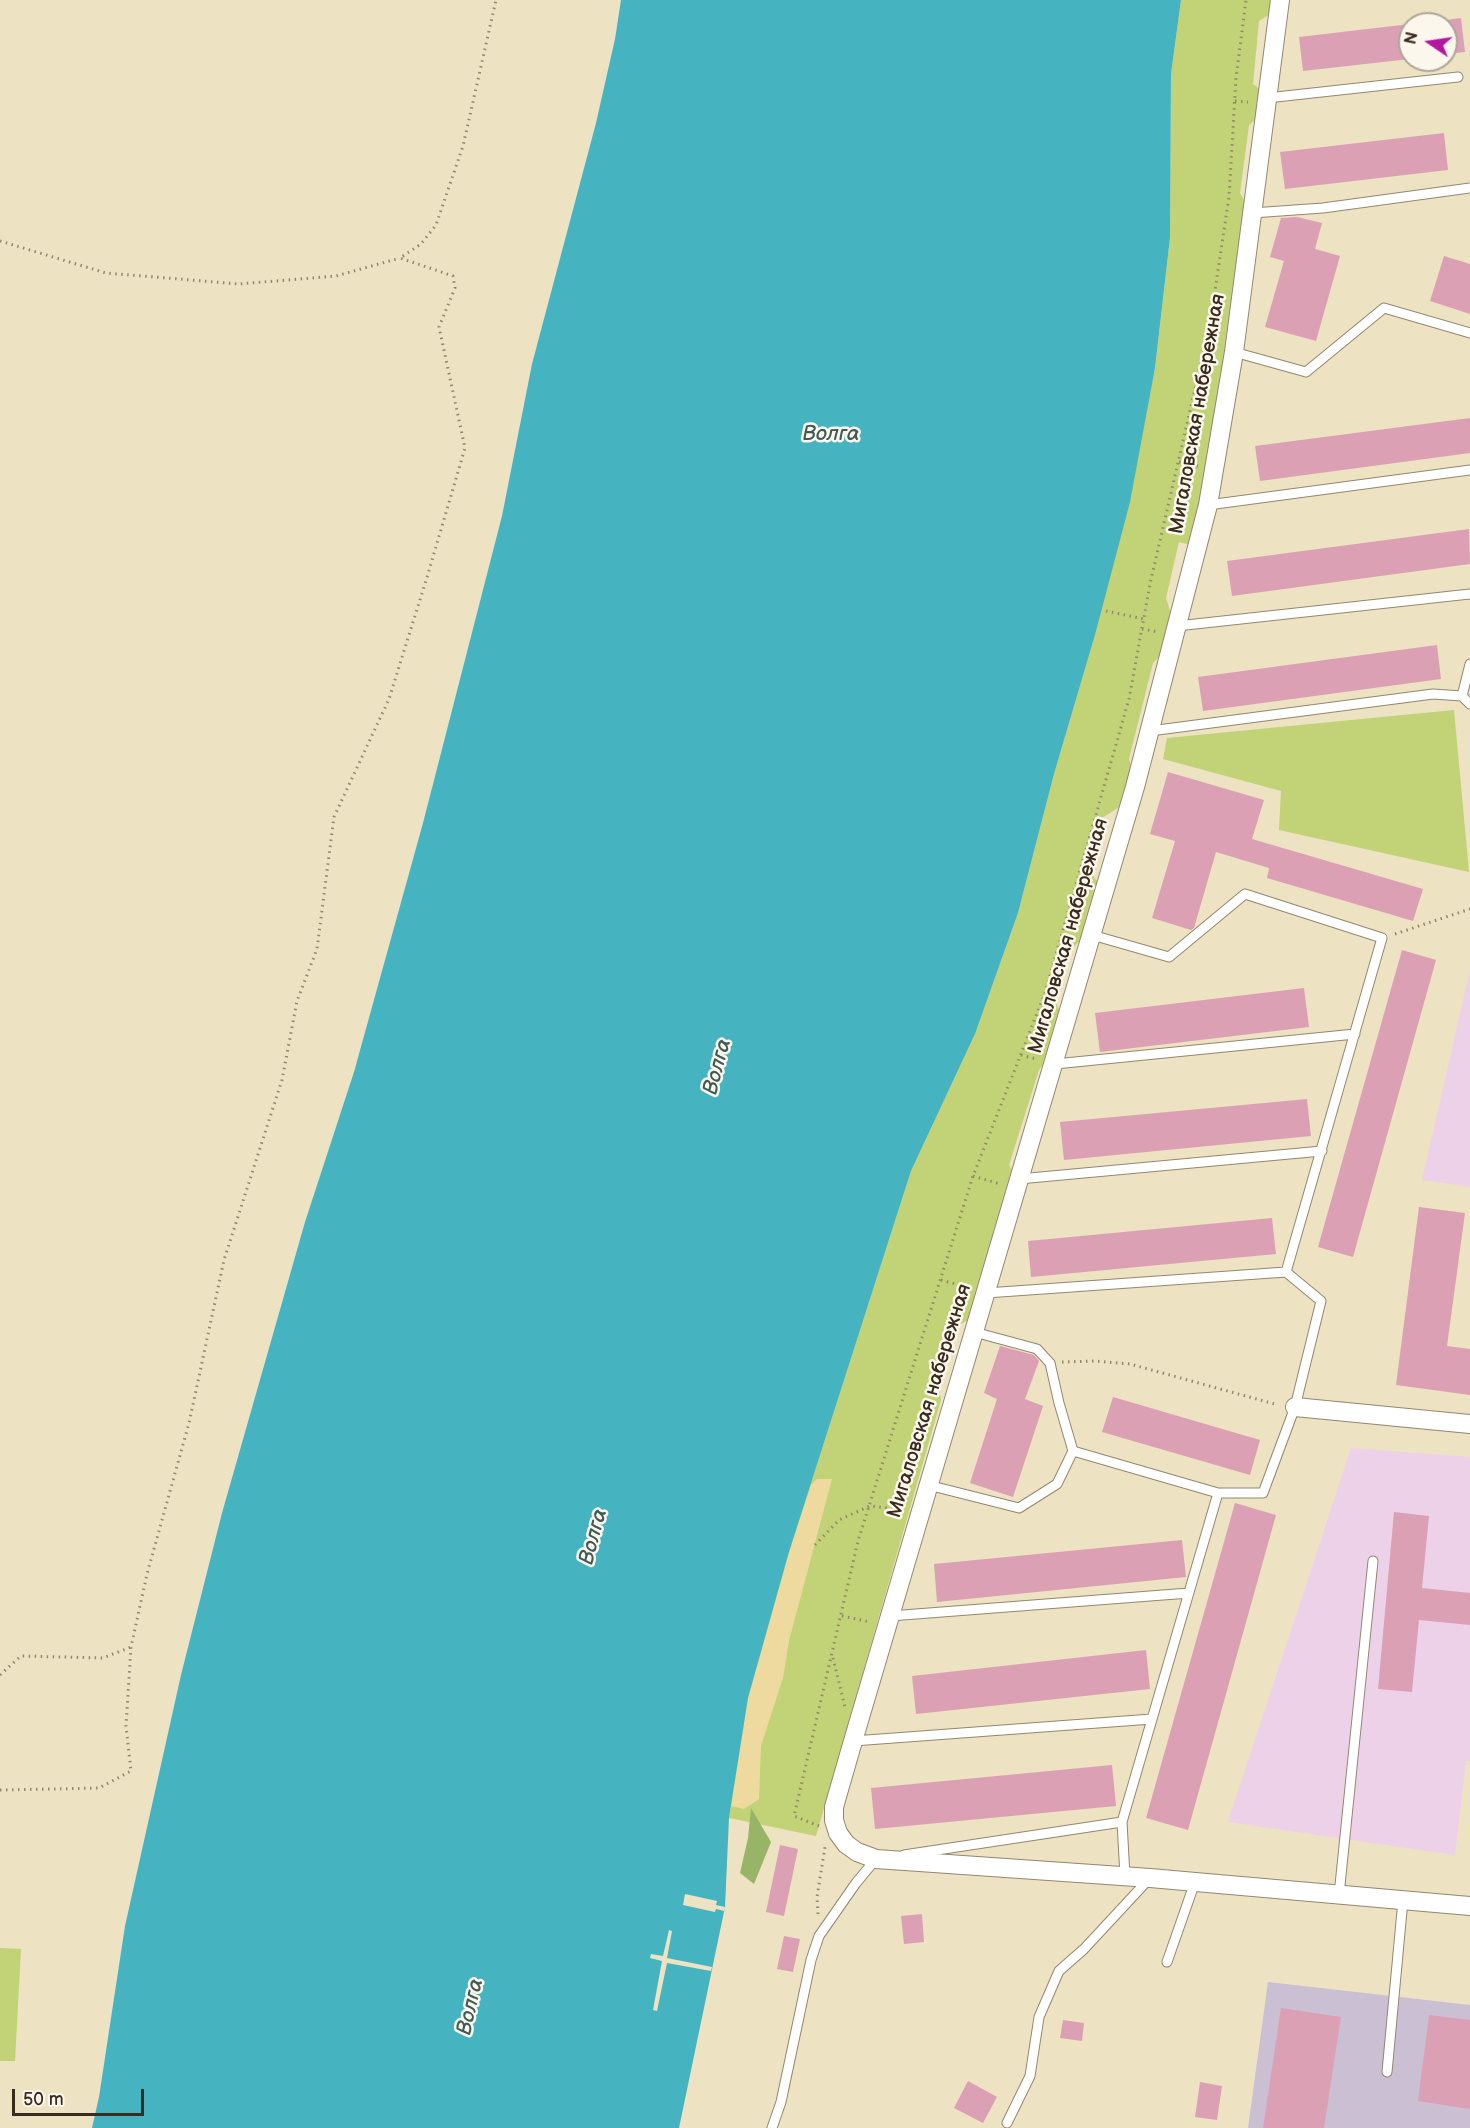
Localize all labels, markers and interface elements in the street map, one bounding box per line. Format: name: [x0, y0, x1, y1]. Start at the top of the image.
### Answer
north arrow: [1398, 12, 1458, 72]
text: N: [1401, 30, 1423, 46]
street label: Мигаловская набережная: [1165, 292, 1231, 536]
water label: Волга: [803, 422, 859, 448]
street label: Мигаловская набережная: [1024, 816, 1114, 1056]
water label: Волга: [698, 1036, 738, 1098]
street label: Мигаловская набережная: [883, 1281, 977, 1521]
water label: Волга: [574, 1506, 614, 1568]
water label: Волга: [452, 1976, 490, 2038]
scale bar: [15, 2077, 147, 2115]
text: 50 m: [23, 2089, 64, 2110]

